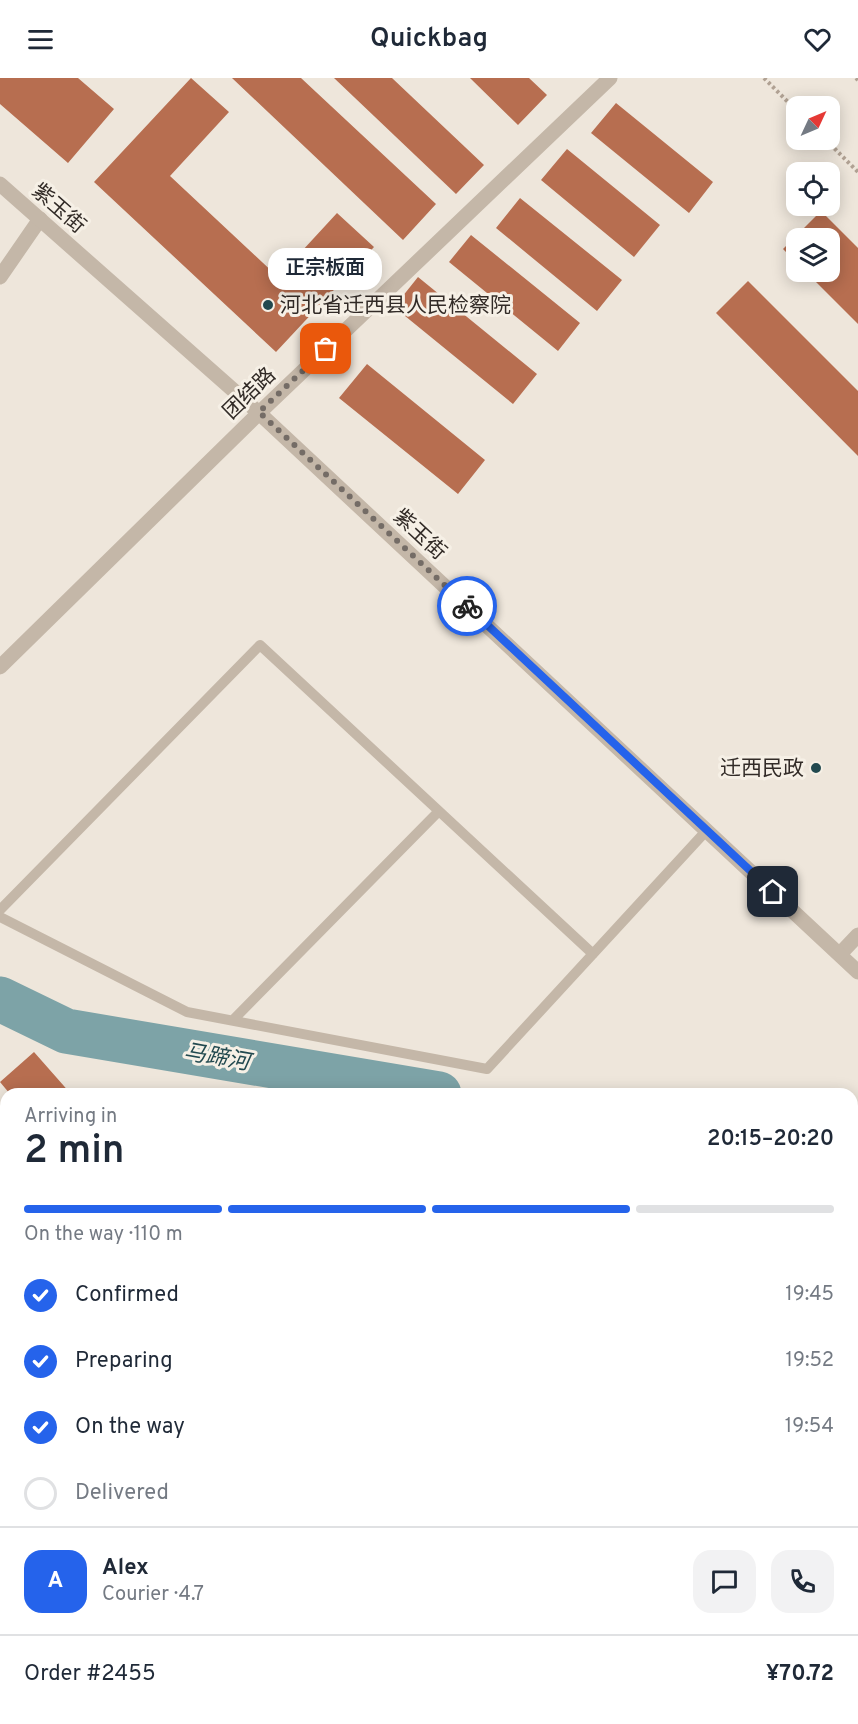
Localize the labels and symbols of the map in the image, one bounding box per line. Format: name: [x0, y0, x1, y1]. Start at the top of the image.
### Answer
north arrow: [786, 96, 840, 150]
street label: 紫玉街: [25, 178, 91, 240]
callout: 正宗板面: [269, 247, 383, 289]
place label: 河北省迁西县人民检察院: [280, 293, 511, 320]
marker: 河北省迁西县人民检察院: [261, 298, 275, 312]
pin: [300, 323, 351, 374]
street label: 团结路: [218, 362, 282, 426]
street label: 紫玉街: [387, 504, 451, 566]
courier: [437, 576, 497, 636]
place label: 迁西民政: [720, 756, 804, 783]
marker: 迁西民政: [809, 761, 823, 775]
pin: [747, 866, 798, 917]
water label: 马蹄河: [182, 1039, 255, 1078]

